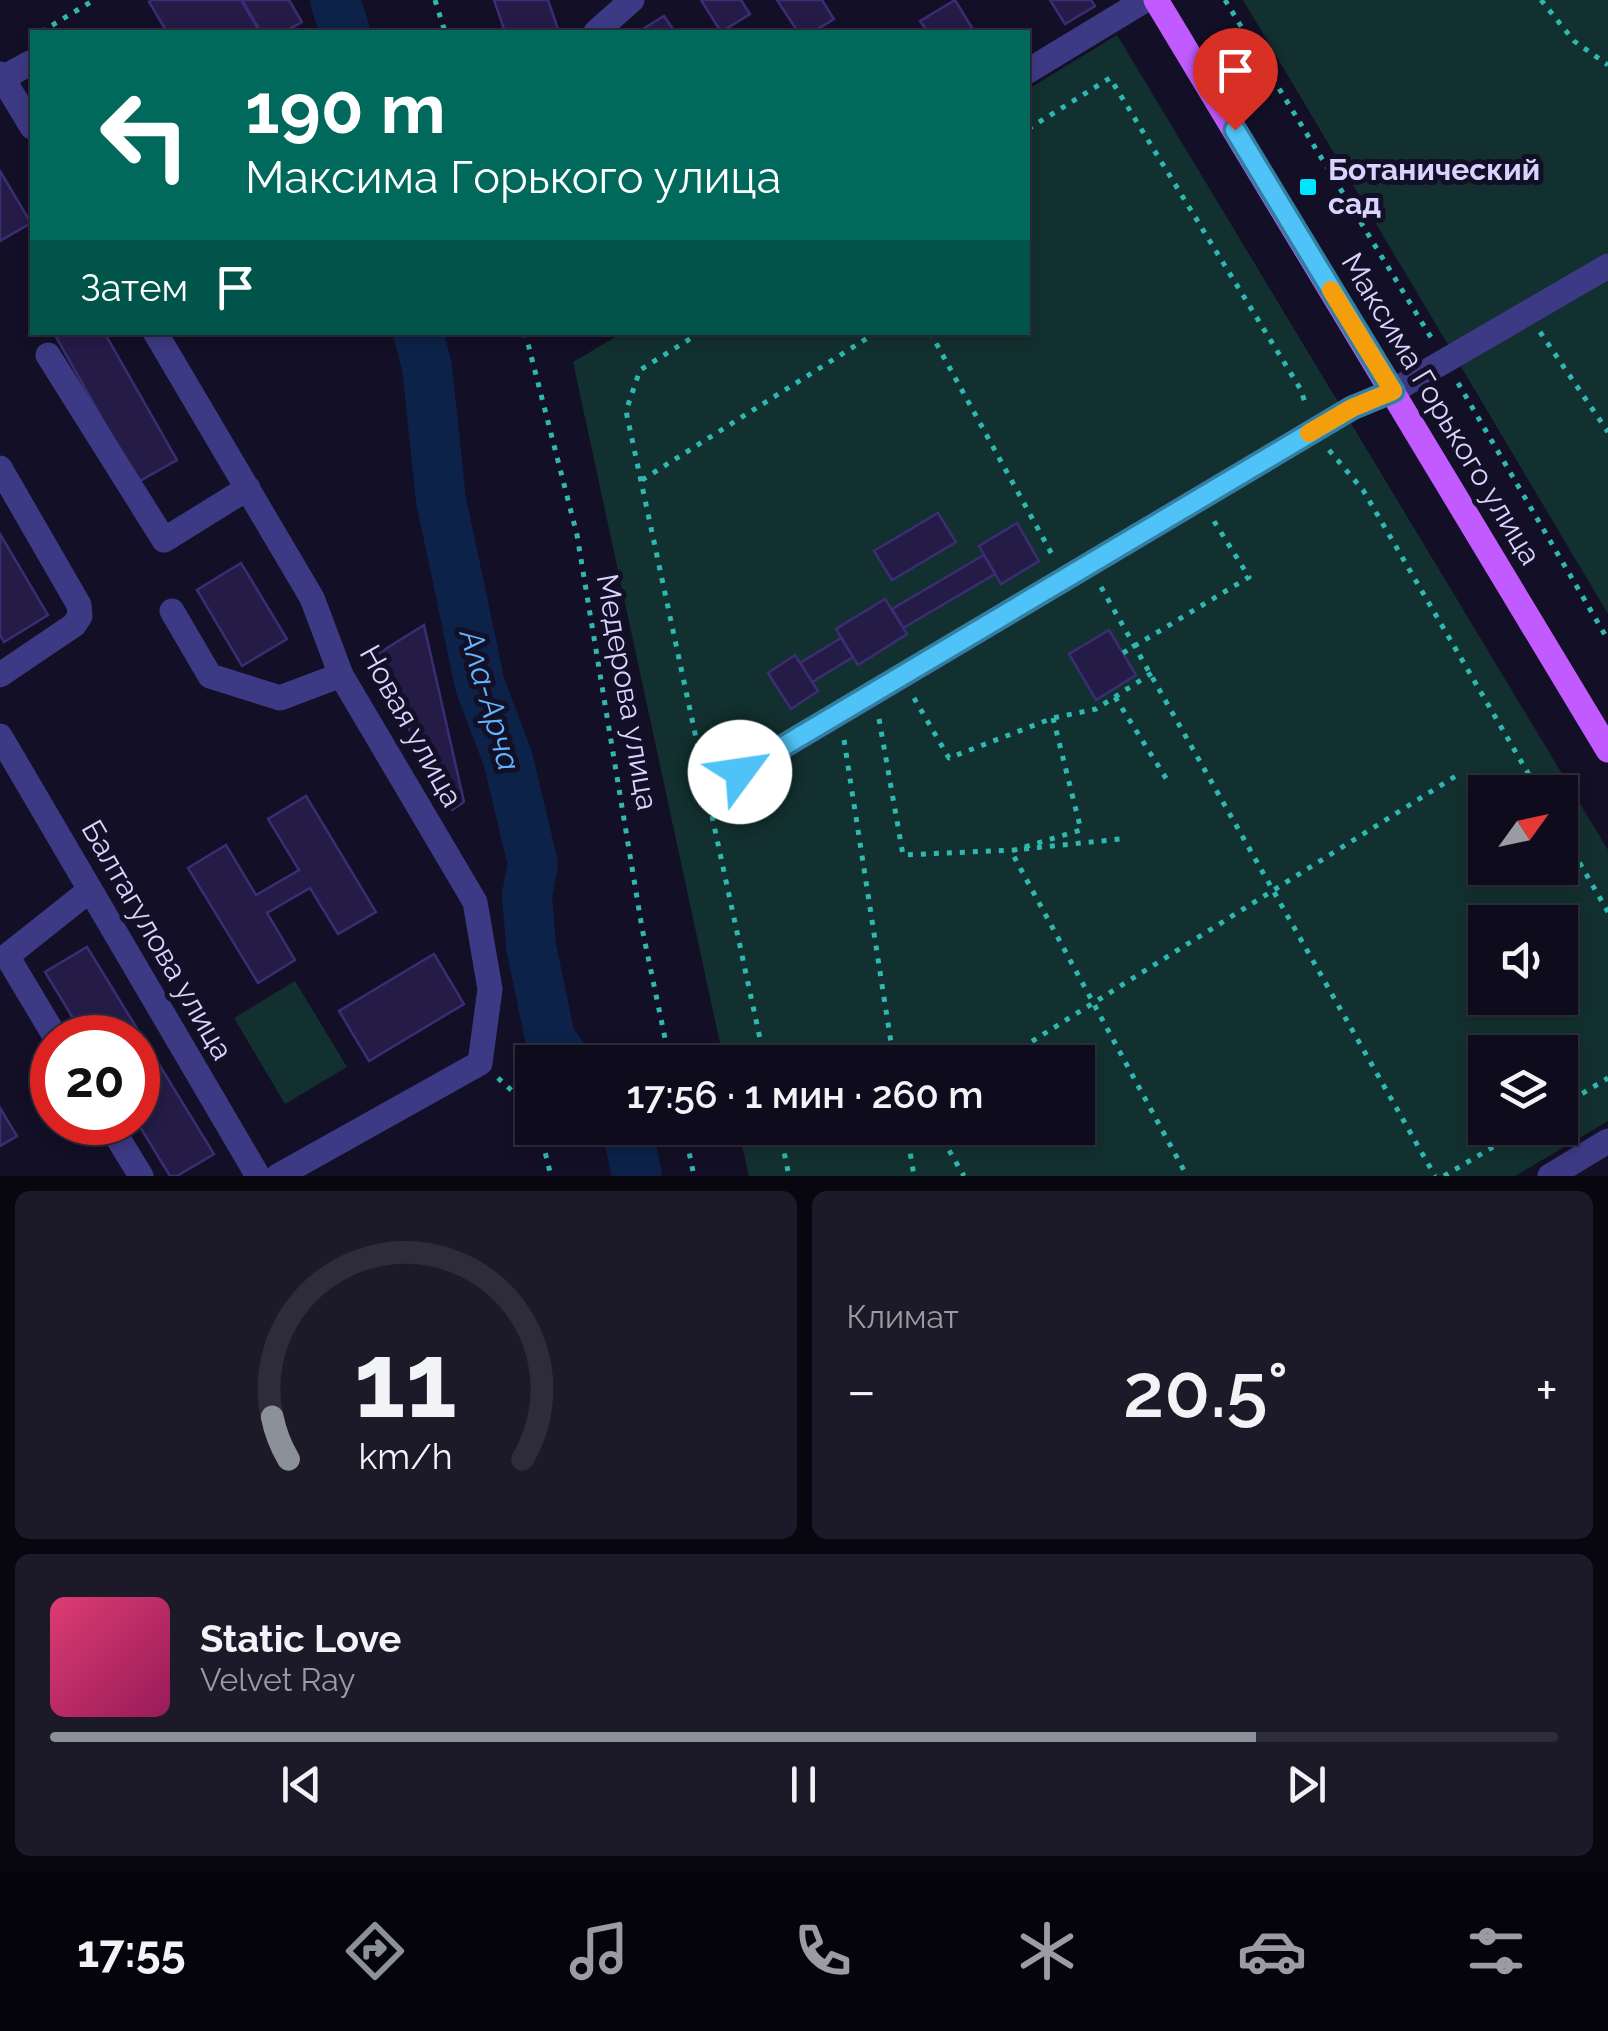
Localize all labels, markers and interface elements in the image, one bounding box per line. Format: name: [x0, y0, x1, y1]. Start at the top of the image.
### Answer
pin: [1193, 28, 1278, 131]
icon: arrive: [1208, 43, 1263, 98]
text: 190 m: [245, 67, 446, 149]
icon: left: [80, 70, 210, 200]
text: Максима Горького улица: [245, 151, 781, 204]
place label: Ботанический сад: [1328, 152, 1540, 221]
marker: Ботанический сад: [1297, 176, 1319, 198]
street label: Максима Горького улица: [1334, 247, 1548, 571]
icon: arrive: [208, 260, 263, 315]
text: Затем: [80, 265, 188, 310]
street label: Медерова улица: [589, 571, 665, 813]
water label: Ала-Арча: [452, 623, 528, 775]
street label: Новая улица: [353, 639, 470, 813]
position arrow: [688, 720, 792, 824]
north arrow: [1468, 775, 1578, 885]
map controls: [1468, 775, 1578, 1145]
street label: Балтагулова улица: [75, 814, 240, 1066]
button: sound: [1468, 905, 1578, 1015]
speed limit sign: 20: [30, 1015, 160, 1145]
button: layers: [1468, 1035, 1578, 1145]
text: 17:56 · 1 мин · 260 m: [626, 1072, 984, 1117]
text: Климат: [847, 1298, 959, 1335]
text: 11: [354, 1319, 457, 1441]
text: 20.5°: [1123, 1346, 1288, 1435]
text: −: [847, 1358, 876, 1423]
text: +: [1535, 1358, 1558, 1423]
text: km/h: [359, 1435, 453, 1477]
text: Static Love: [200, 1616, 401, 1661]
text: Velvet Ray: [200, 1661, 355, 1698]
icon: previous: [274, 1757, 329, 1812]
icon: pause: [776, 1757, 831, 1812]
icon: next: [1279, 1757, 1334, 1812]
icon: directions: [340, 1916, 410, 1986]
icon: music: [564, 1916, 634, 1986]
icon: phone: [788, 1916, 858, 1986]
icon: climate: [1012, 1916, 1082, 1986]
icon: car: [1237, 1916, 1307, 1986]
icon: filters: [1461, 1916, 1531, 1986]
text: 17:55: [77, 1925, 186, 1978]

